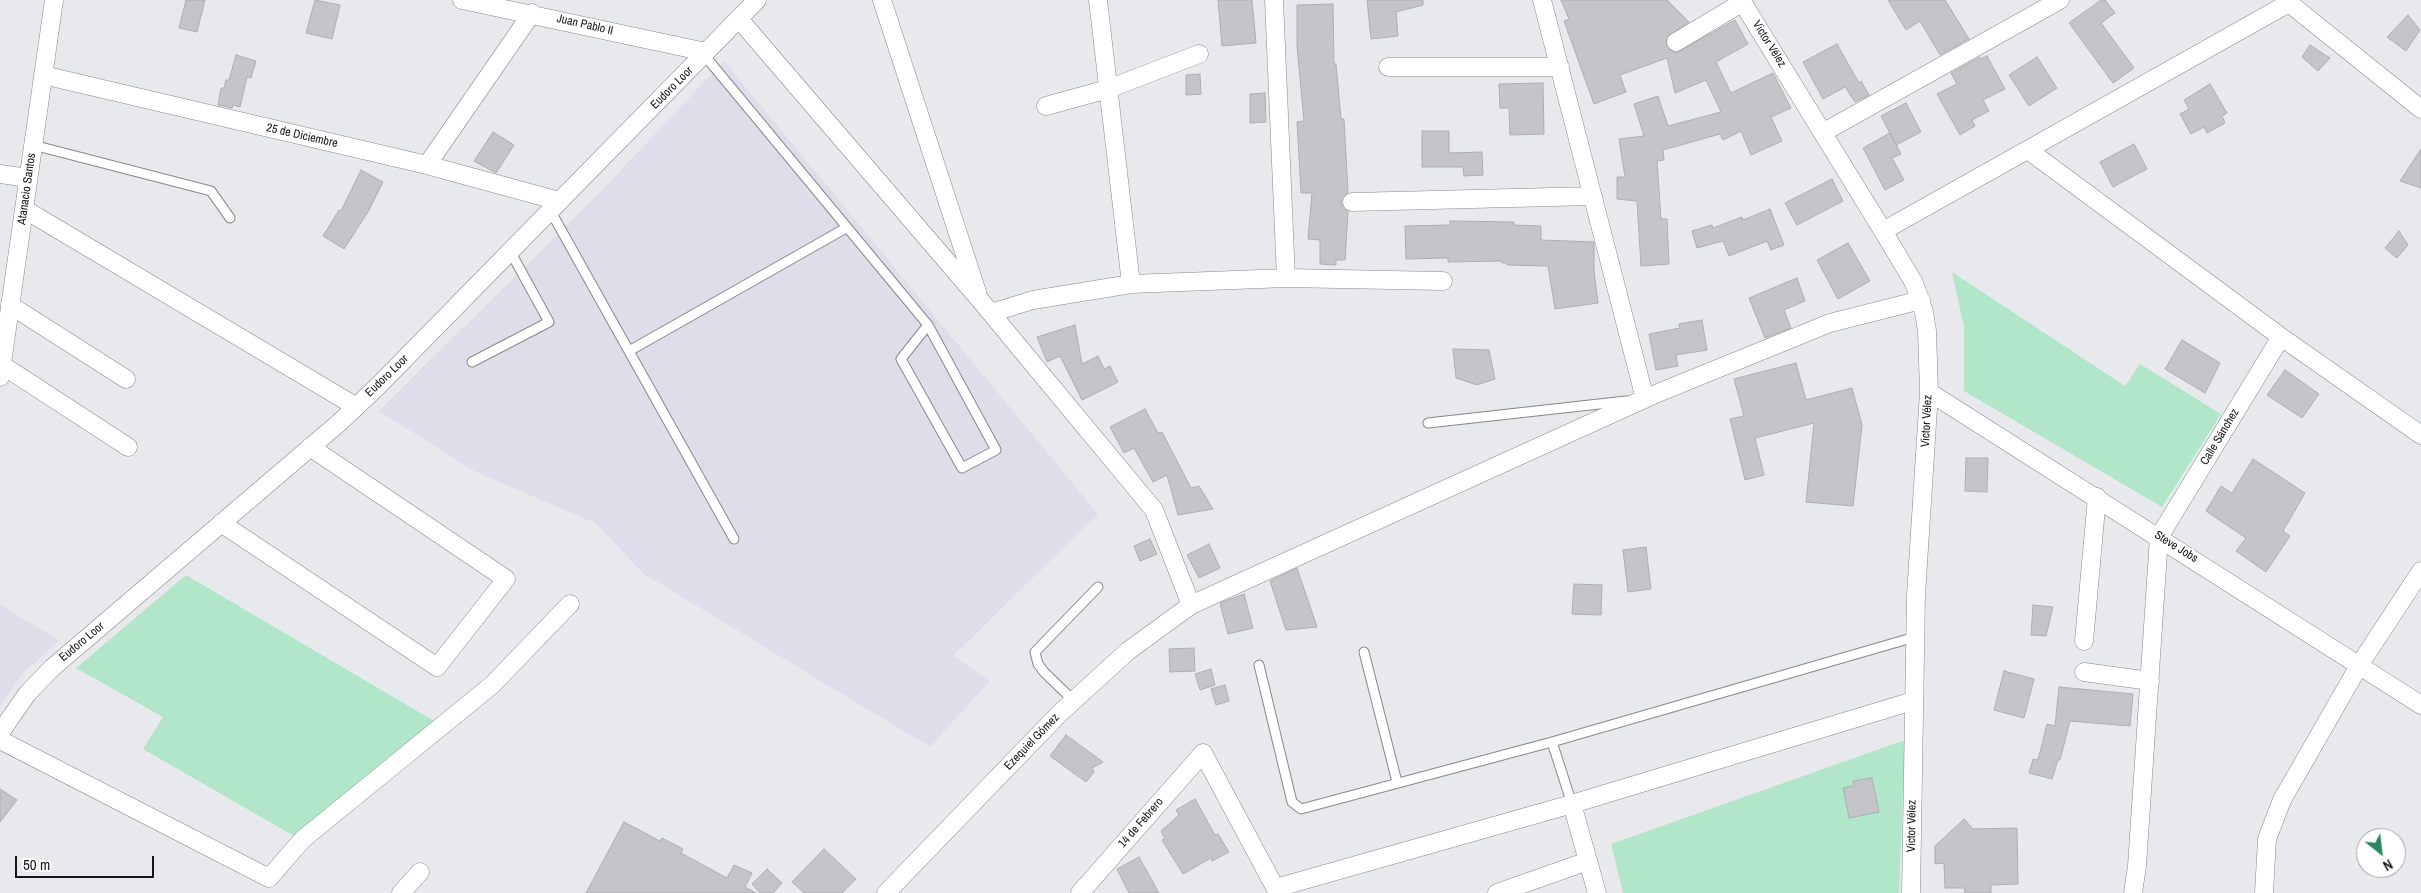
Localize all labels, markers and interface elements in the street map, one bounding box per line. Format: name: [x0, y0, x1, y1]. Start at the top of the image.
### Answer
street label: Juan Pablo II: [555, 12, 615, 38]
street label: Victor Vélez: [1749, 18, 1789, 70]
street label: Eudoro Loor: [648, 64, 696, 112]
street label: 25 de Diciembre: [265, 121, 339, 151]
street label: Atanacio Santos: [15, 152, 39, 226]
street label: Eudoro Loor: [363, 352, 411, 400]
street label: Victor Vélez: [1918, 394, 1936, 448]
street label: Calle Sánchez: [2197, 406, 2243, 468]
street label: Steve Jobs: [2152, 528, 2200, 566]
street label: Eudoro Loor: [57, 619, 107, 665]
street label: Ezequiel Gómez: [1002, 711, 1062, 773]
street label: 14 de Febrero: [1115, 795, 1167, 851]
street label: Victor Vélez: [1904, 800, 1920, 852]
north arrow: [2356, 828, 2406, 878]
scale bar: [18, 846, 156, 878]
text: 50 m: [23, 854, 50, 875]
text: N: [2380, 855, 2396, 875]

